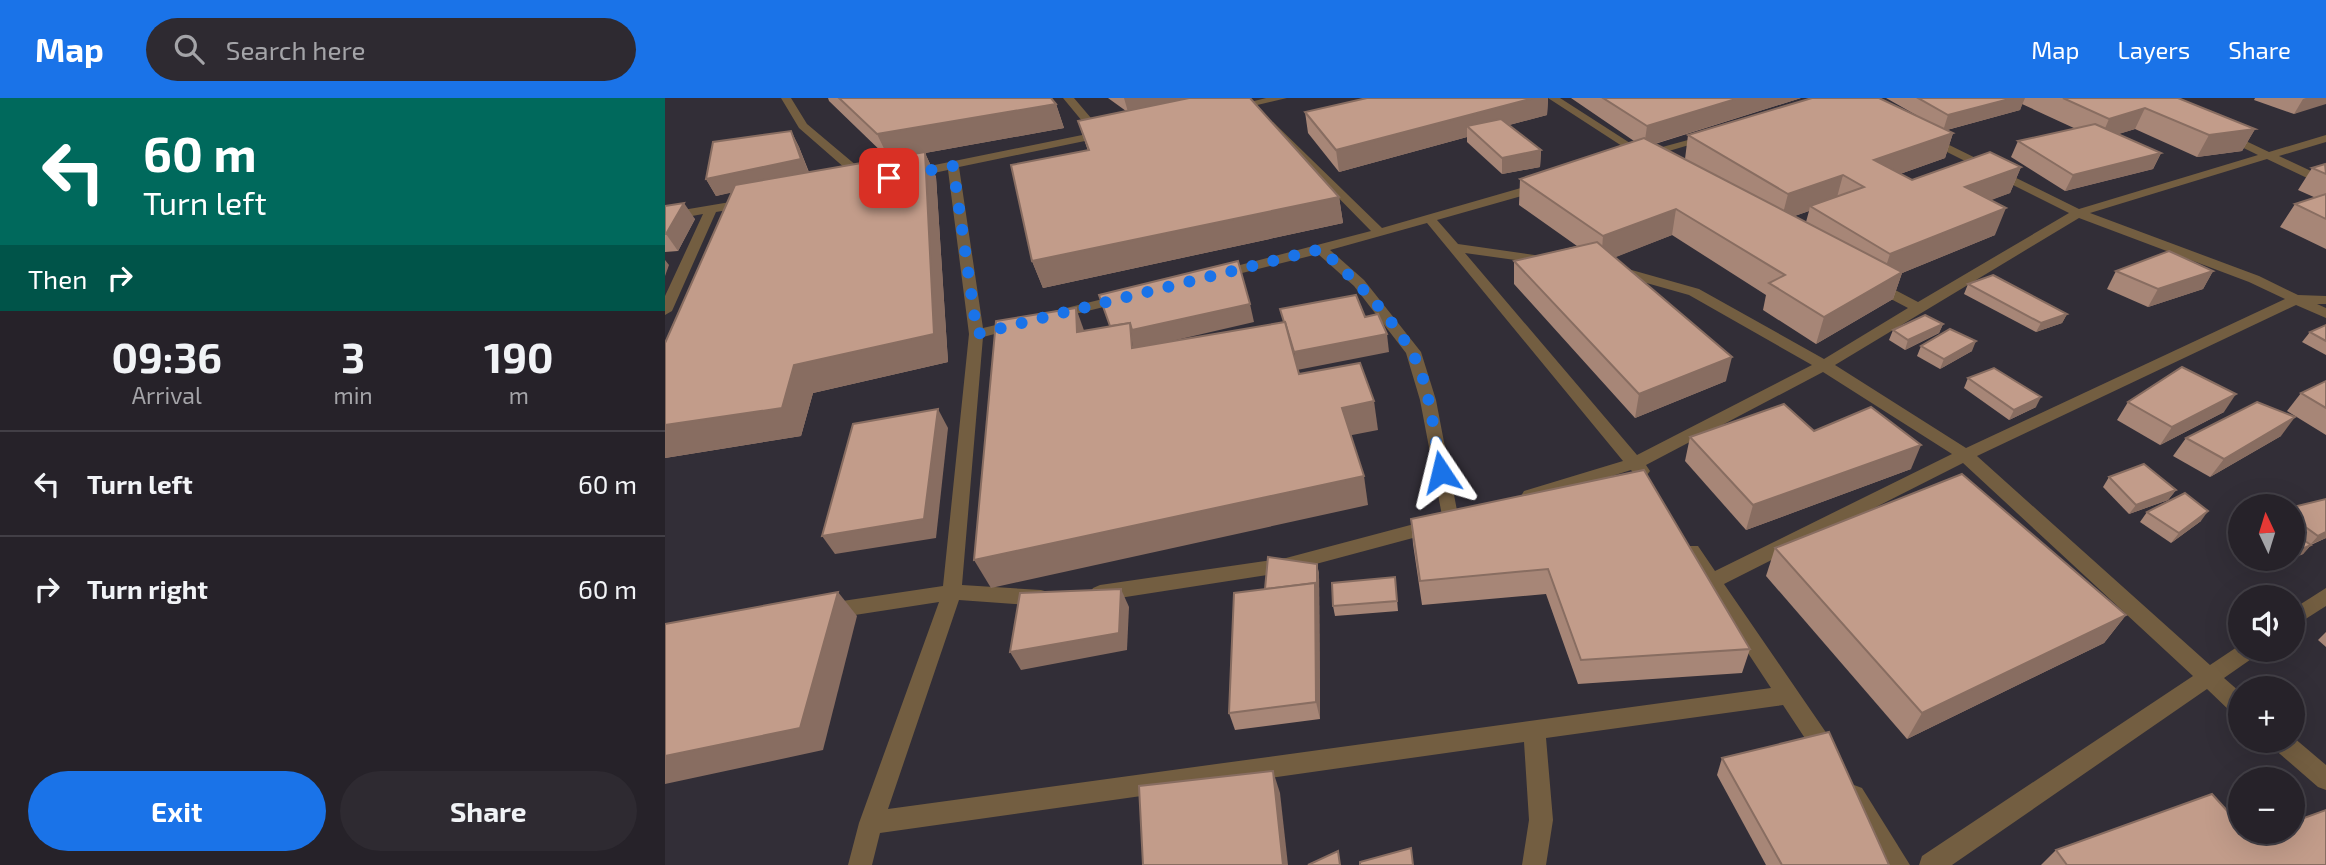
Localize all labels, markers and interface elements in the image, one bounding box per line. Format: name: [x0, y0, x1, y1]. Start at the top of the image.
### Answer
search box: [146, 18, 636, 81]
text: Map: [35, 29, 104, 69]
icon: search: [170, 30, 208, 68]
text: Search here: [226, 34, 365, 65]
text: Map: [2031, 35, 2079, 64]
text: Layers: [2117, 35, 2190, 64]
text: Share: [2228, 35, 2291, 64]
text: 60 m: [143, 123, 257, 182]
icon: left: [28, 126, 119, 217]
pin: [859, 148, 919, 208]
icon: arrive: [870, 159, 908, 197]
text: Turn left: [143, 183, 267, 221]
icon: right: [101, 259, 139, 297]
text: Then: [28, 263, 87, 294]
text: 09:36: [111, 331, 222, 381]
text: 3: [341, 331, 365, 381]
text: 190: [484, 331, 554, 381]
text: Arrival: [132, 381, 202, 409]
text: min: [333, 381, 373, 409]
text: m: [509, 381, 529, 409]
position arrow: [1404, 435, 1478, 509]
icon: left: [28, 465, 66, 503]
text: Turn left: [87, 468, 193, 499]
text: 60 m: [578, 468, 637, 499]
north arrow: [2228, 494, 2305, 570]
map controls: [2228, 494, 2305, 844]
icon: right: [28, 570, 66, 608]
text: Turn right: [87, 573, 208, 604]
text: 60 m: [578, 573, 637, 604]
button: sound: [2228, 585, 2305, 662]
button: +: [2228, 676, 2305, 753]
button: −: [2228, 767, 2305, 844]
button: Exit: [28, 771, 326, 851]
button: Share: [340, 771, 637, 851]

